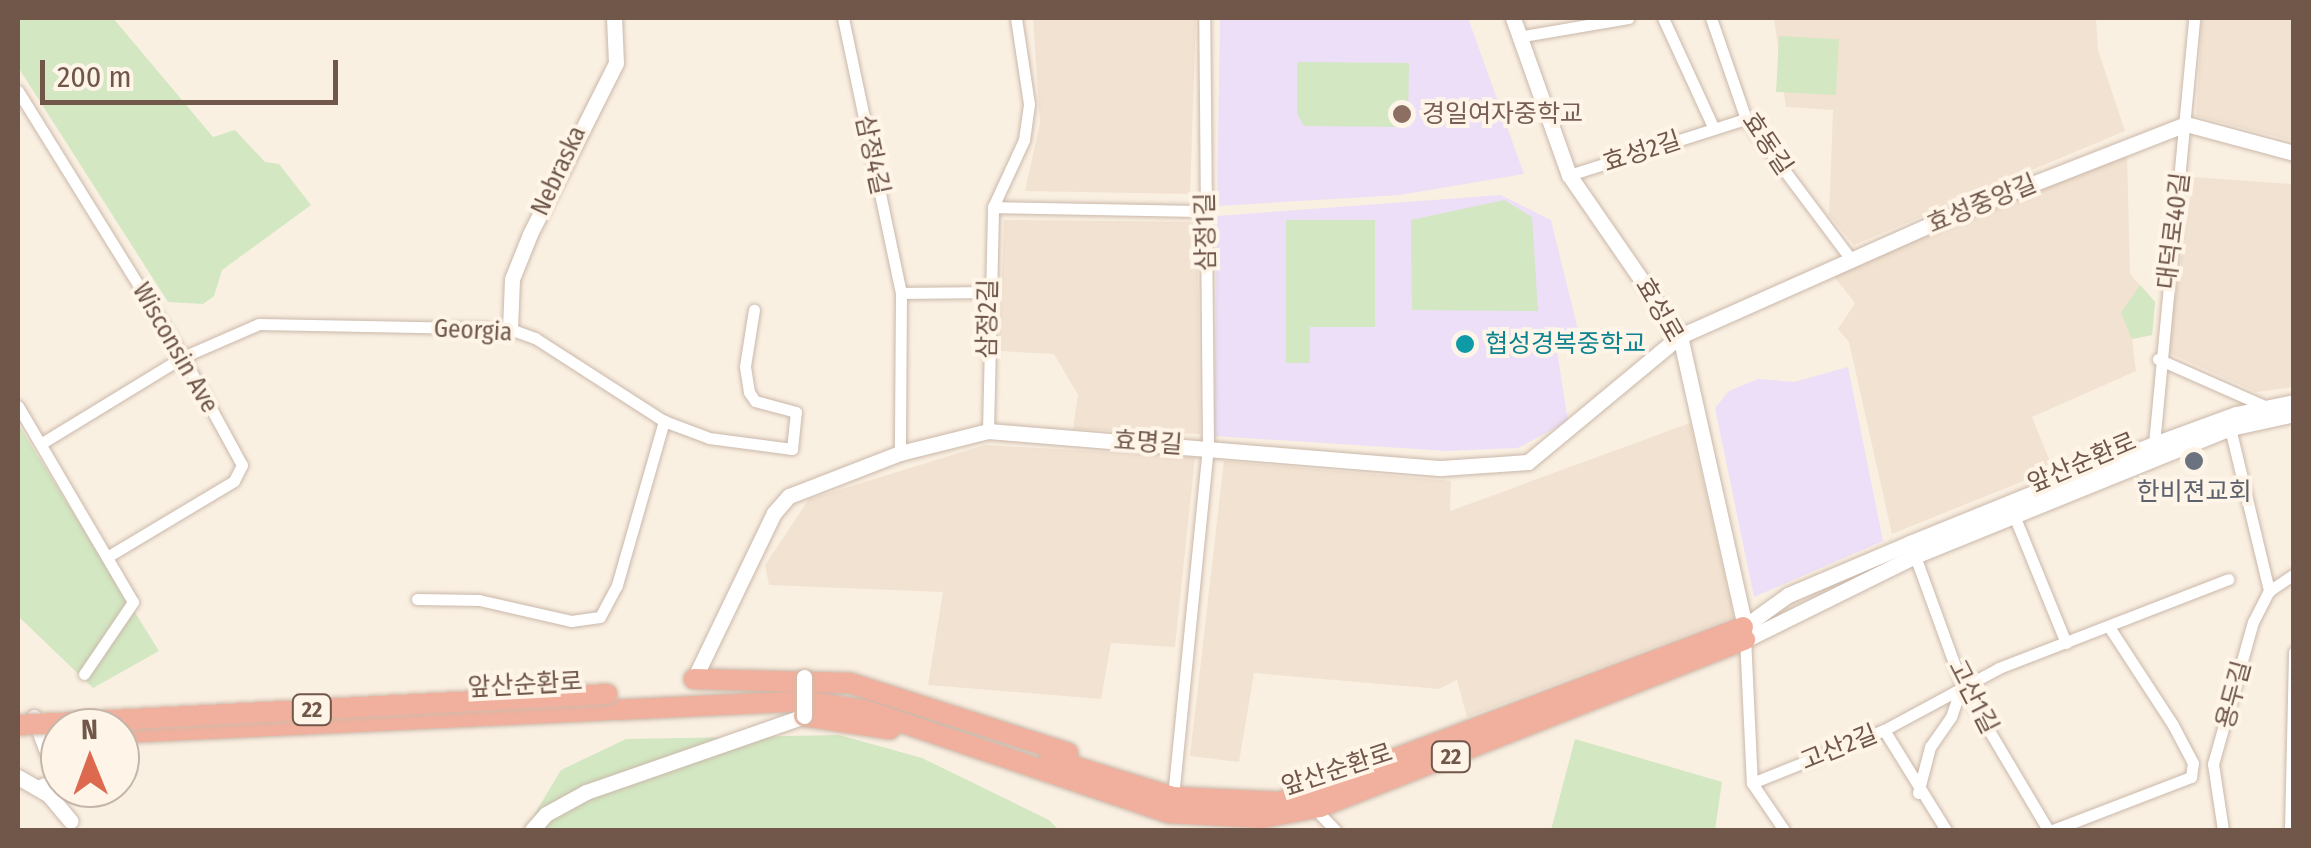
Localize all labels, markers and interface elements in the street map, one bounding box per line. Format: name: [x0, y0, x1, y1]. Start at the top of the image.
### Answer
scale bar: [45, 40, 342, 102]
text: 200 m: [57, 59, 132, 95]
place label: 경일여자중학교: [1422, 99, 1583, 129]
marker: 경일여자중학교: [1391, 103, 1413, 125]
street label: 효동길: [1735, 107, 1799, 181]
street label: 삼정4길: [849, 112, 895, 198]
street label: Nebraska: [525, 122, 593, 220]
street label: 효성2길: [1599, 125, 1685, 179]
street label: 효성중앙길: [1923, 169, 2041, 239]
street label: 대덕로40길: [2152, 171, 2196, 291]
street label: 삼정1길: [1190, 192, 1222, 272]
street label: 효성로: [1629, 273, 1689, 347]
street label: Wisconsin Ave: [126, 278, 224, 418]
street label: 삼정2길: [972, 279, 1004, 359]
street label: Georgia: [433, 314, 513, 348]
place label: 협성경복중학교: [1485, 329, 1646, 359]
marker: 협성경복중학교: [1454, 333, 1476, 355]
street label: 효명길: [1113, 426, 1183, 460]
street label: 앞산순환로: [2023, 427, 2141, 499]
marker: 한비젼교회: [2183, 450, 2205, 472]
place label: 한비젼교회: [2137, 477, 2251, 507]
street label: 고산1길: [1942, 655, 2004, 739]
street label: 용두길: [2211, 658, 2257, 732]
street label: 앞산순환로: [467, 667, 583, 703]
road number: 22: [290, 693, 334, 727]
north arrow: [40, 708, 140, 808]
text: N: [81, 713, 98, 746]
street label: 고산2길: [1796, 719, 1882, 777]
street label: 앞산순환로: [1278, 738, 1396, 802]
road number: 22: [1428, 740, 1474, 774]

